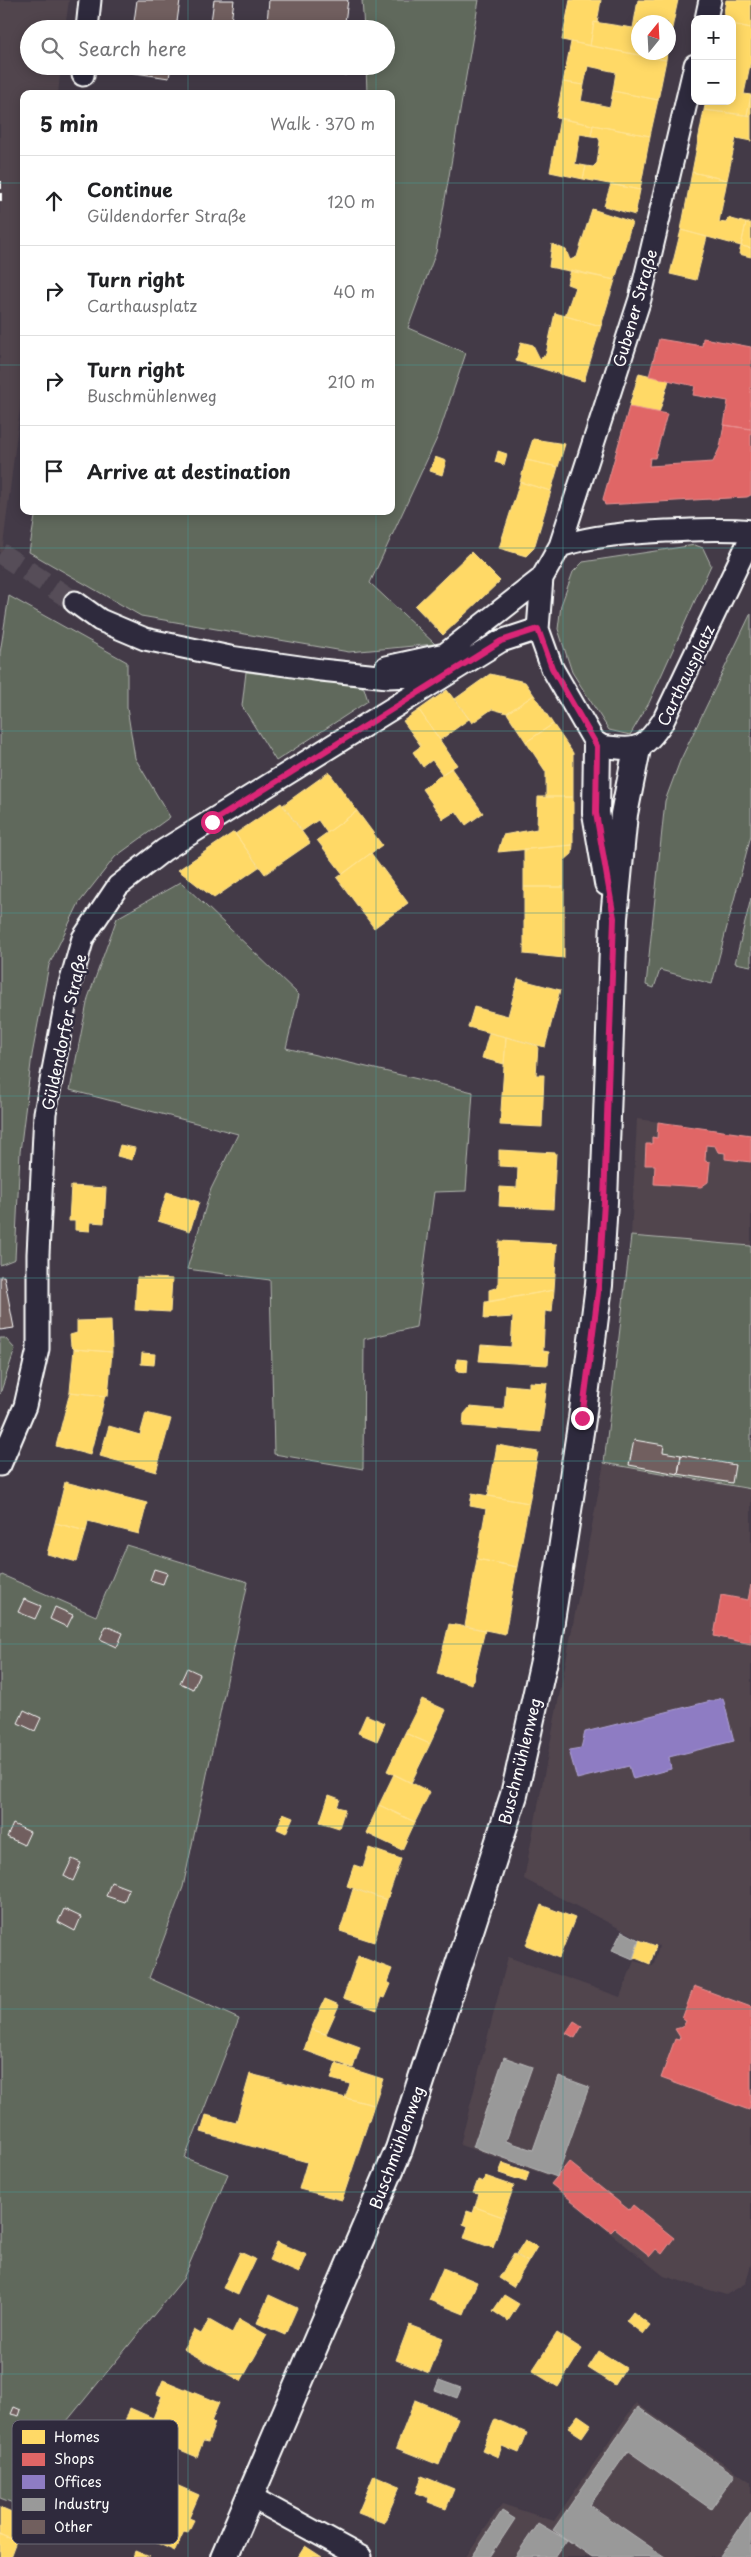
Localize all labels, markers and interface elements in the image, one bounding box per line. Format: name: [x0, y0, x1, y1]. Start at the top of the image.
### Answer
north arrow: [631, 15, 676, 60]
map controls: [691, 15, 736, 105]
button: +: [691, 15, 736, 60]
search box: [20, 20, 395, 75]
icon: search: [38, 34, 66, 62]
text: Search here: [78, 34, 187, 62]
button: −: [691, 60, 736, 105]
text: 5 min: [40, 107, 98, 139]
text: Walk · 370 m: [270, 111, 375, 135]
text: Continue: [87, 175, 173, 203]
icon: ahead: [40, 187, 68, 215]
text: 120 m: [328, 189, 375, 213]
text: Güldendorfer Straße: [87, 203, 246, 227]
street label: Gubener Straße: [606, 246, 662, 370]
text: Turn right: [87, 265, 185, 293]
icon: right: [40, 277, 68, 305]
text: 40 m: [333, 279, 375, 303]
text: Carthausplatz: [87, 293, 197, 317]
text: Turn right: [87, 355, 185, 383]
icon: right: [40, 367, 68, 395]
text: 210 m: [327, 369, 375, 393]
text: Buschmühlenweg: [87, 383, 217, 407]
icon: arrive: [40, 457, 68, 485]
text: Arrive at destination: [87, 457, 291, 485]
street label: Carthausplatz: [650, 620, 720, 730]
route start: [201, 811, 224, 834]
street label: Güldendorfer Straße: [35, 952, 91, 1112]
route end: [571, 1407, 594, 1430]
street label: Buschmühlenweg: [492, 1695, 546, 1827]
street label: Buschmühlenweg: [362, 2082, 430, 2212]
legend: [12, 2420, 178, 2544]
text: Homes: [54, 2426, 100, 2447]
text: Shops: [54, 2448, 94, 2469]
text: Offices: [54, 2471, 101, 2492]
text: Industry: [54, 2493, 109, 2514]
text: Other: [54, 2516, 93, 2537]

